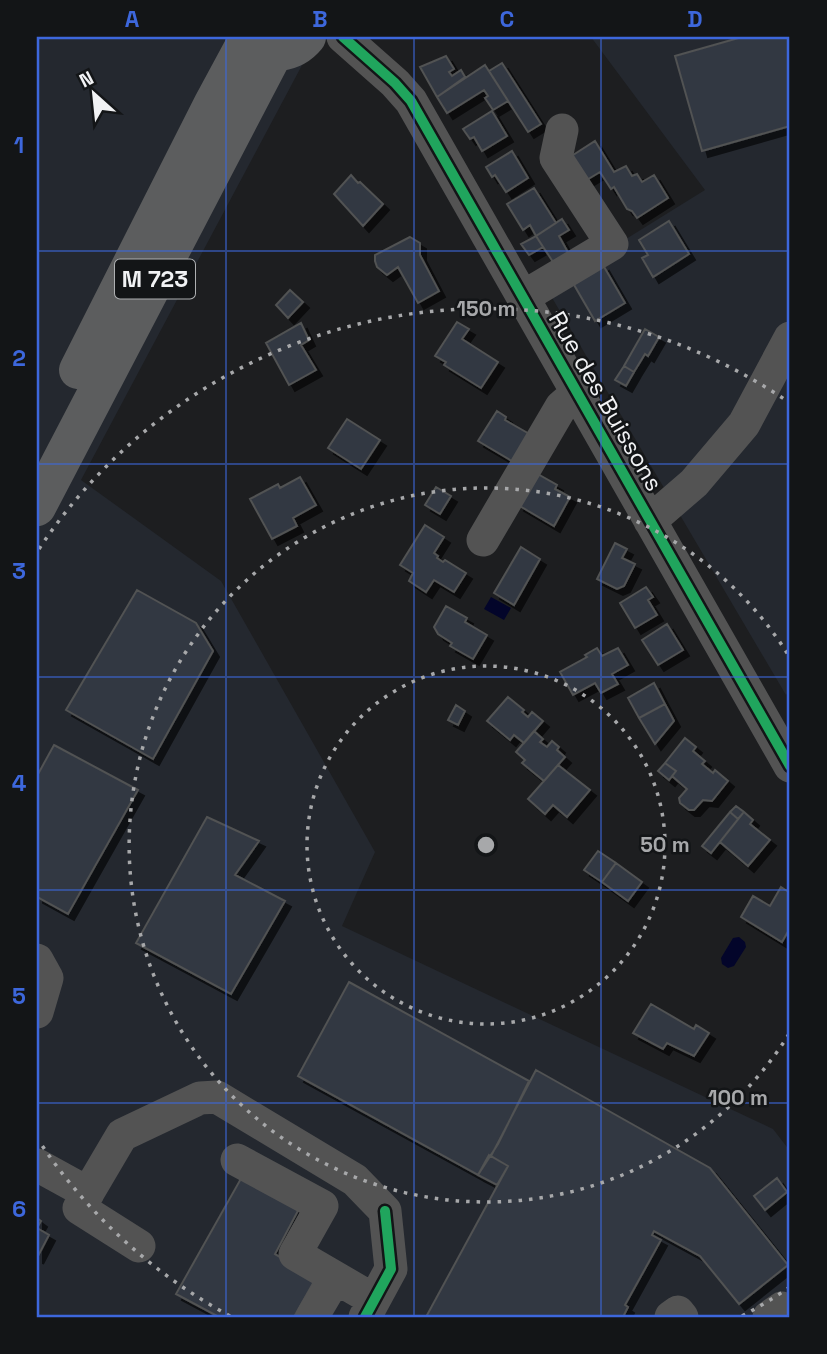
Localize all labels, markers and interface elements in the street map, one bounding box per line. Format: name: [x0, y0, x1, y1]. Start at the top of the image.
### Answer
text: A: [125, 4, 140, 34]
text: B: [312, 4, 328, 34]
text: C: [500, 4, 514, 34]
text: D: [687, 4, 703, 34]
north arrow: [60, 60, 130, 130]
text: N: [75, 65, 98, 93]
text: 1: [14, 130, 24, 160]
road number: M 723: [115, 260, 195, 298]
text: 150 m: [457, 295, 515, 322]
street label: Rue des Buissons: [542, 306, 670, 496]
text: 2: [12, 343, 26, 373]
text: 3: [12, 556, 26, 586]
text: 4: [12, 768, 27, 798]
text: 50 m: [640, 831, 690, 858]
centre of rings: [474, 833, 498, 857]
text: 5: [12, 981, 26, 1011]
text: 100 m: [708, 1084, 768, 1111]
text: 6: [12, 1194, 26, 1224]

